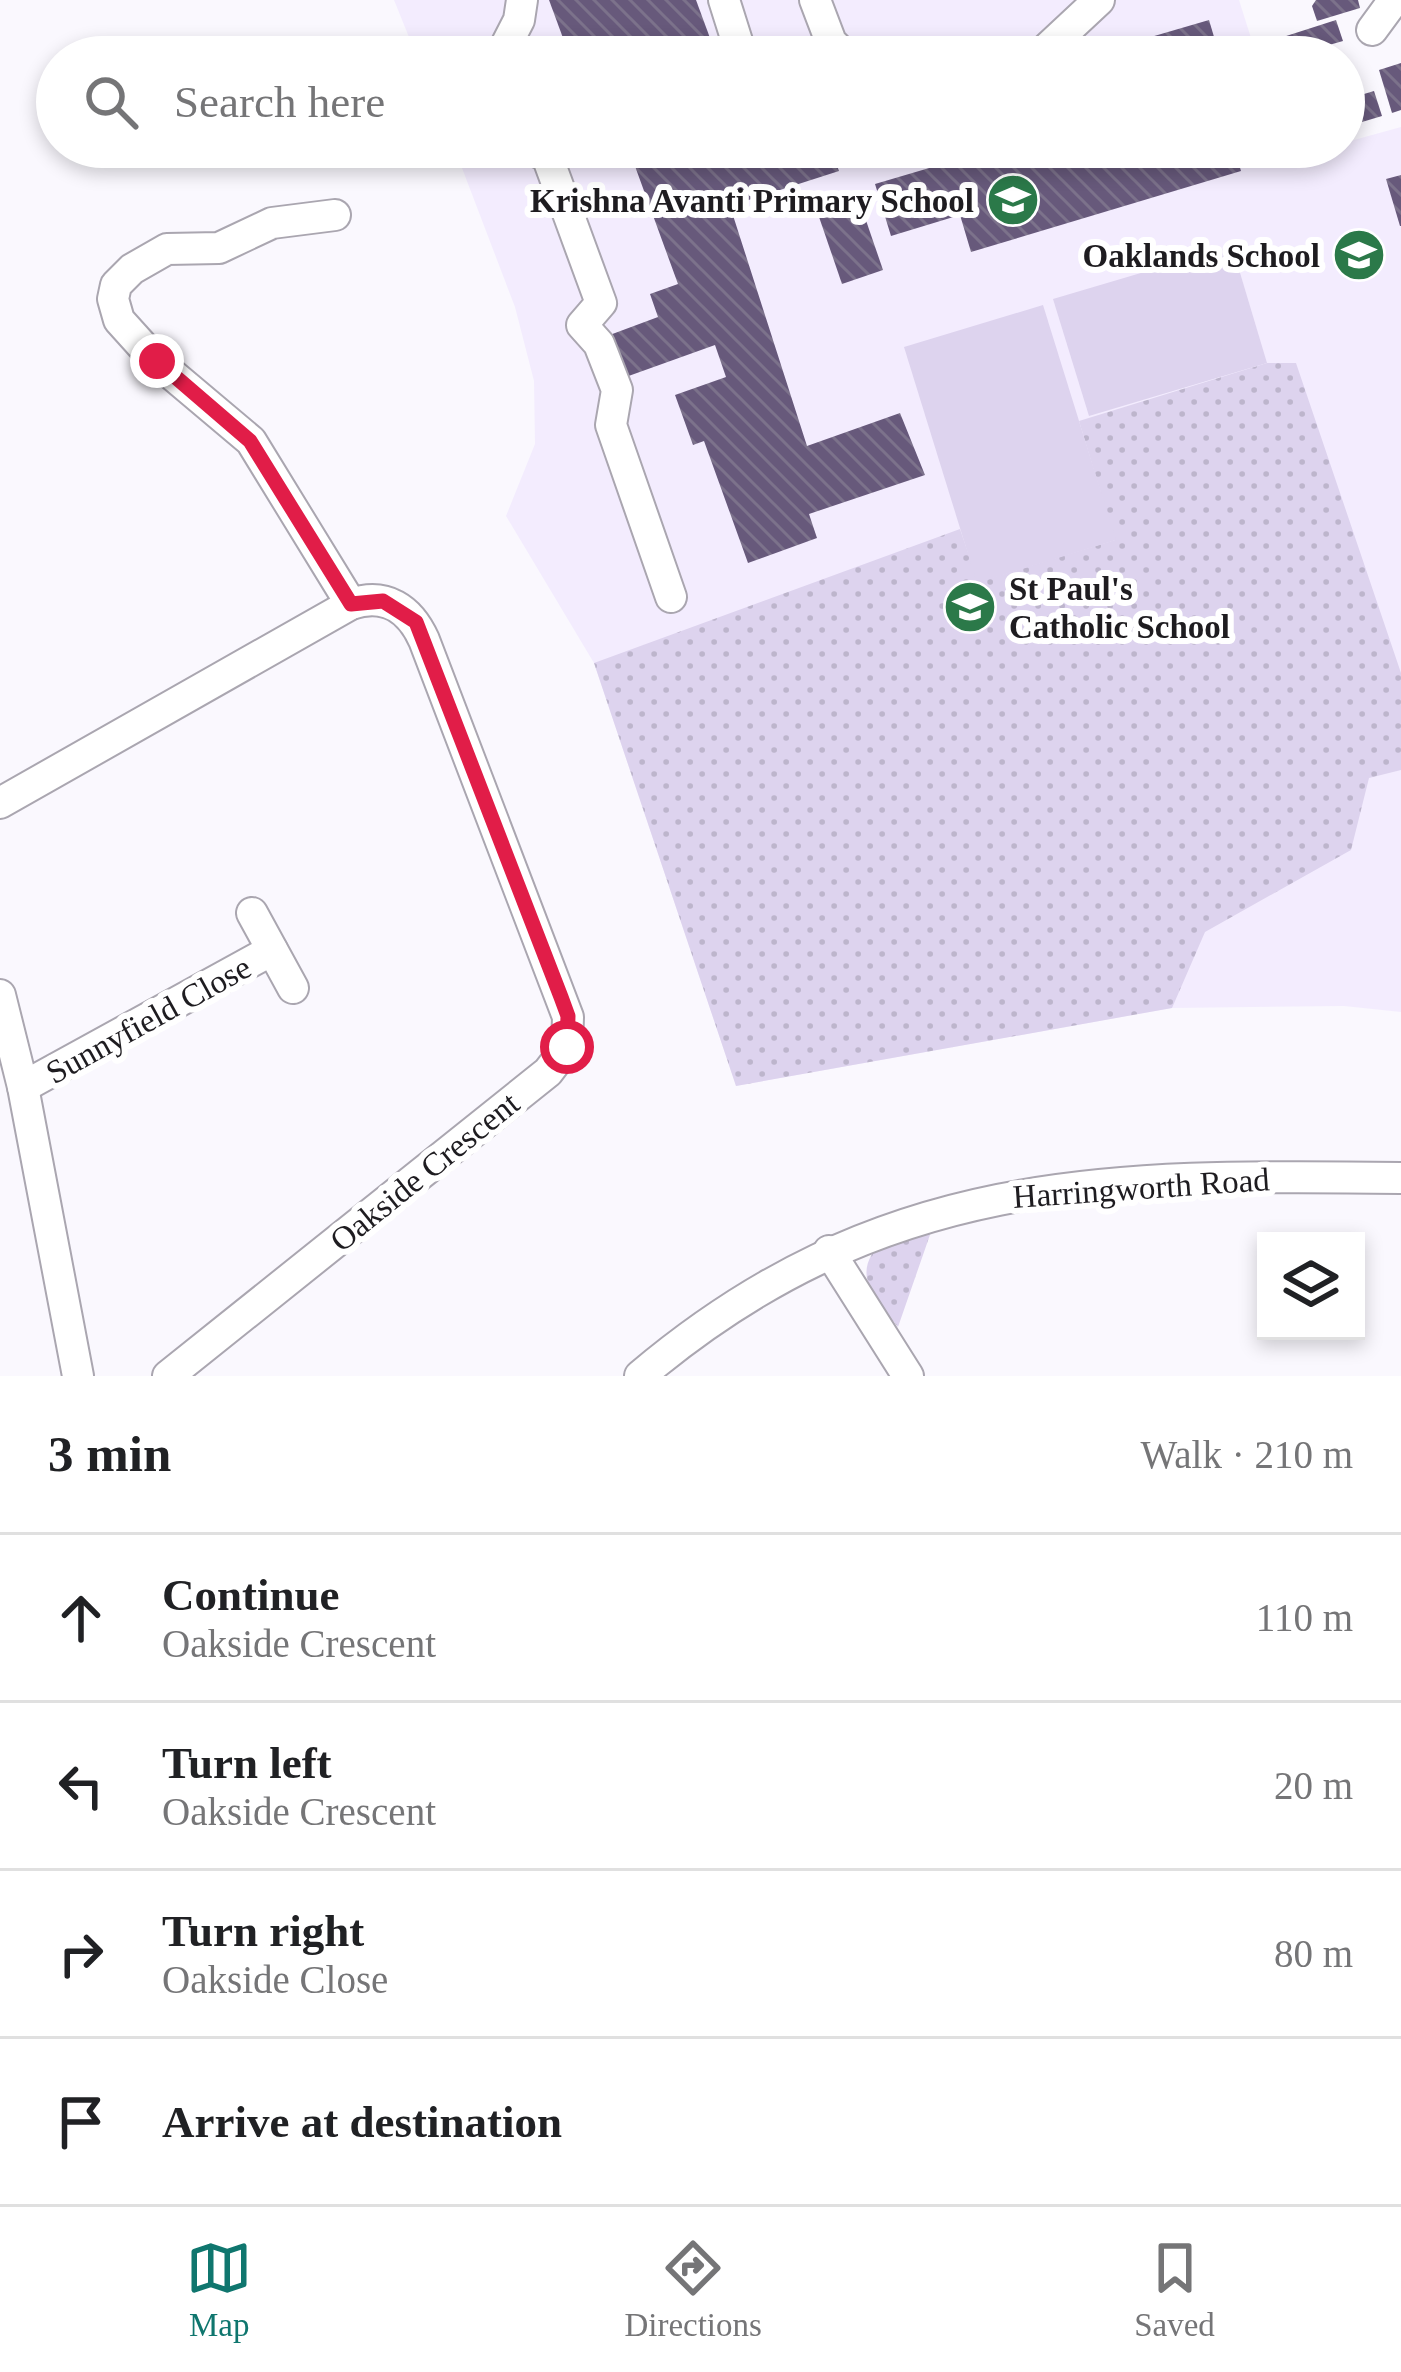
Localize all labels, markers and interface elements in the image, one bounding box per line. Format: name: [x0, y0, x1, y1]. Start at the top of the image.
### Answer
search box: [36, 36, 1365, 168]
icon: search: [78, 69, 144, 135]
text: Search here: [174, 77, 385, 127]
school or university icon: Krishna Avanti Primary School: [985, 172, 1041, 228]
place label: Krishna Avanti Primary School: [530, 183, 974, 219]
school or university icon: Oaklands School: [1331, 227, 1387, 283]
place label: Oaklands School: [1082, 238, 1320, 274]
route end: [130, 334, 184, 388]
place label: St Paul's Catholic School: [1009, 571, 1230, 645]
school or university icon: St Paul's Catholic School: [942, 579, 998, 635]
street label: Sunnyfield Close: [40, 949, 257, 1091]
route start: [540, 1020, 594, 1074]
street label: Oakside Crescent: [323, 1085, 526, 1259]
street label: Harringworth Road: [1011, 1161, 1271, 1215]
map controls: [1257, 1232, 1365, 1340]
button: layers: [1257, 1232, 1365, 1340]
text: 3 min: [48, 1426, 171, 1482]
text: Walk · 210 m: [1141, 1433, 1353, 1476]
text: Continue: [162, 1570, 340, 1620]
icon: ahead: [48, 1585, 114, 1651]
text: 110 m: [1256, 1596, 1353, 1639]
text: Oakside Crescent: [162, 1622, 436, 1665]
text: Turn left: [162, 1738, 332, 1788]
icon: left: [48, 1753, 114, 1819]
text: 20 m: [1274, 1764, 1353, 1807]
text: Oakside Crescent: [162, 1790, 436, 1833]
text: Turn right: [162, 1906, 364, 1956]
icon: right: [48, 1921, 114, 1987]
text: 80 m: [1274, 1932, 1353, 1975]
text: Oakside Close: [162, 1958, 388, 2001]
icon: arrive: [48, 2089, 114, 2155]
text: Arrive at destination: [162, 2097, 562, 2147]
tab: Map: [186, 2235, 252, 2344]
tab: Directions: [624, 2235, 762, 2344]
tab: Saved: [1134, 2235, 1215, 2344]

